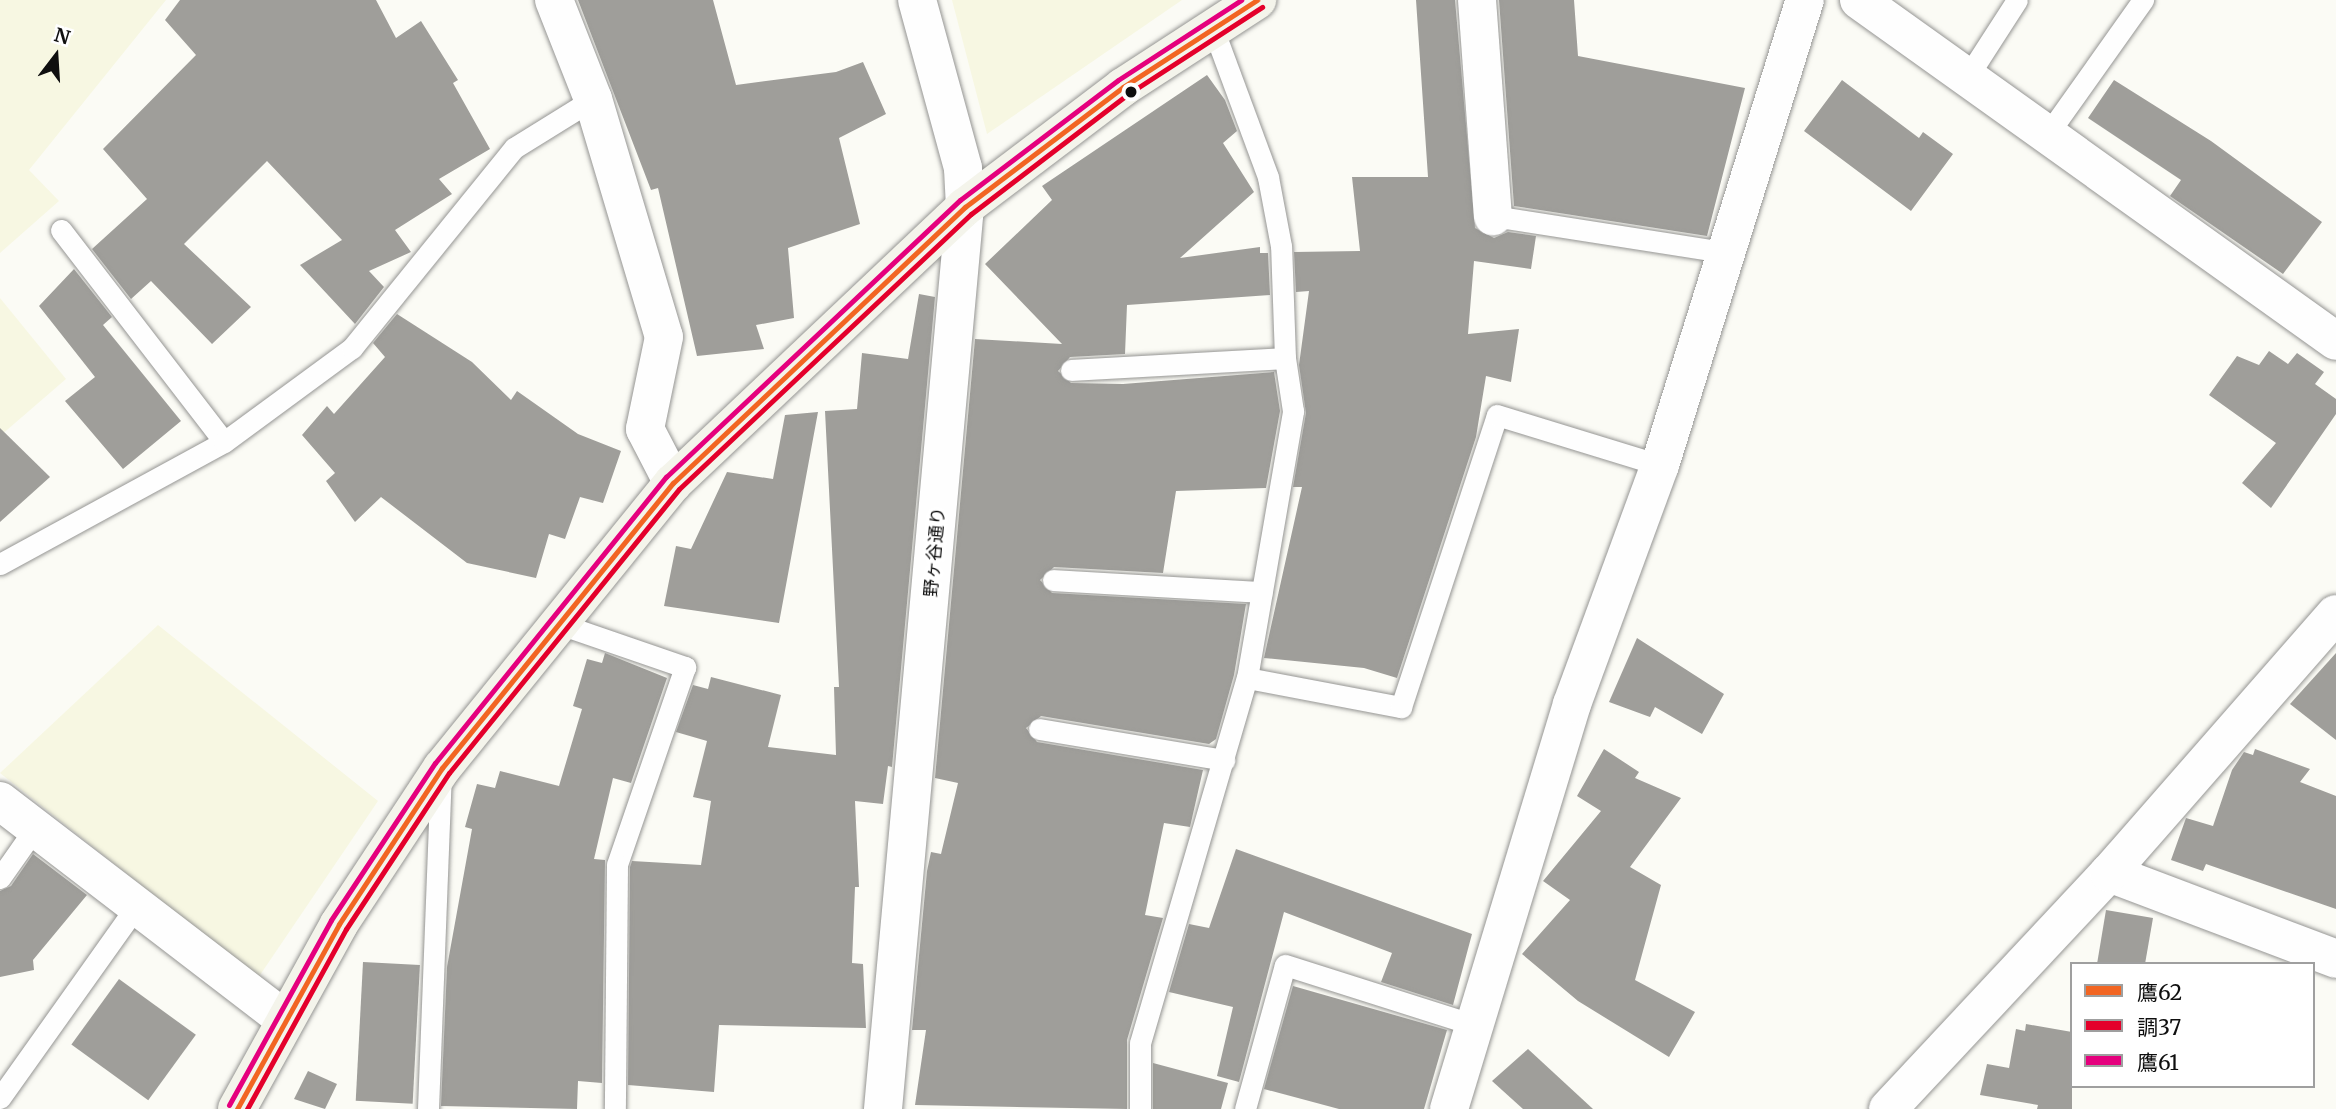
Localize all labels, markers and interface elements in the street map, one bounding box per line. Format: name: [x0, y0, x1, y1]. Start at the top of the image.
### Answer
north arrow: [21, 21, 91, 91]
text: N: [51, 22, 73, 50]
unlabelled marker: [1124, 85, 1138, 99]
street label: 野ヶ谷通り: [920, 506, 950, 598]
legend: [2070, 962, 2315, 1088]
text: 鷹62: [2137, 979, 2182, 1006]
text: 調37: [2137, 1014, 2181, 1041]
text: 鷹61: [2137, 1049, 2179, 1076]

